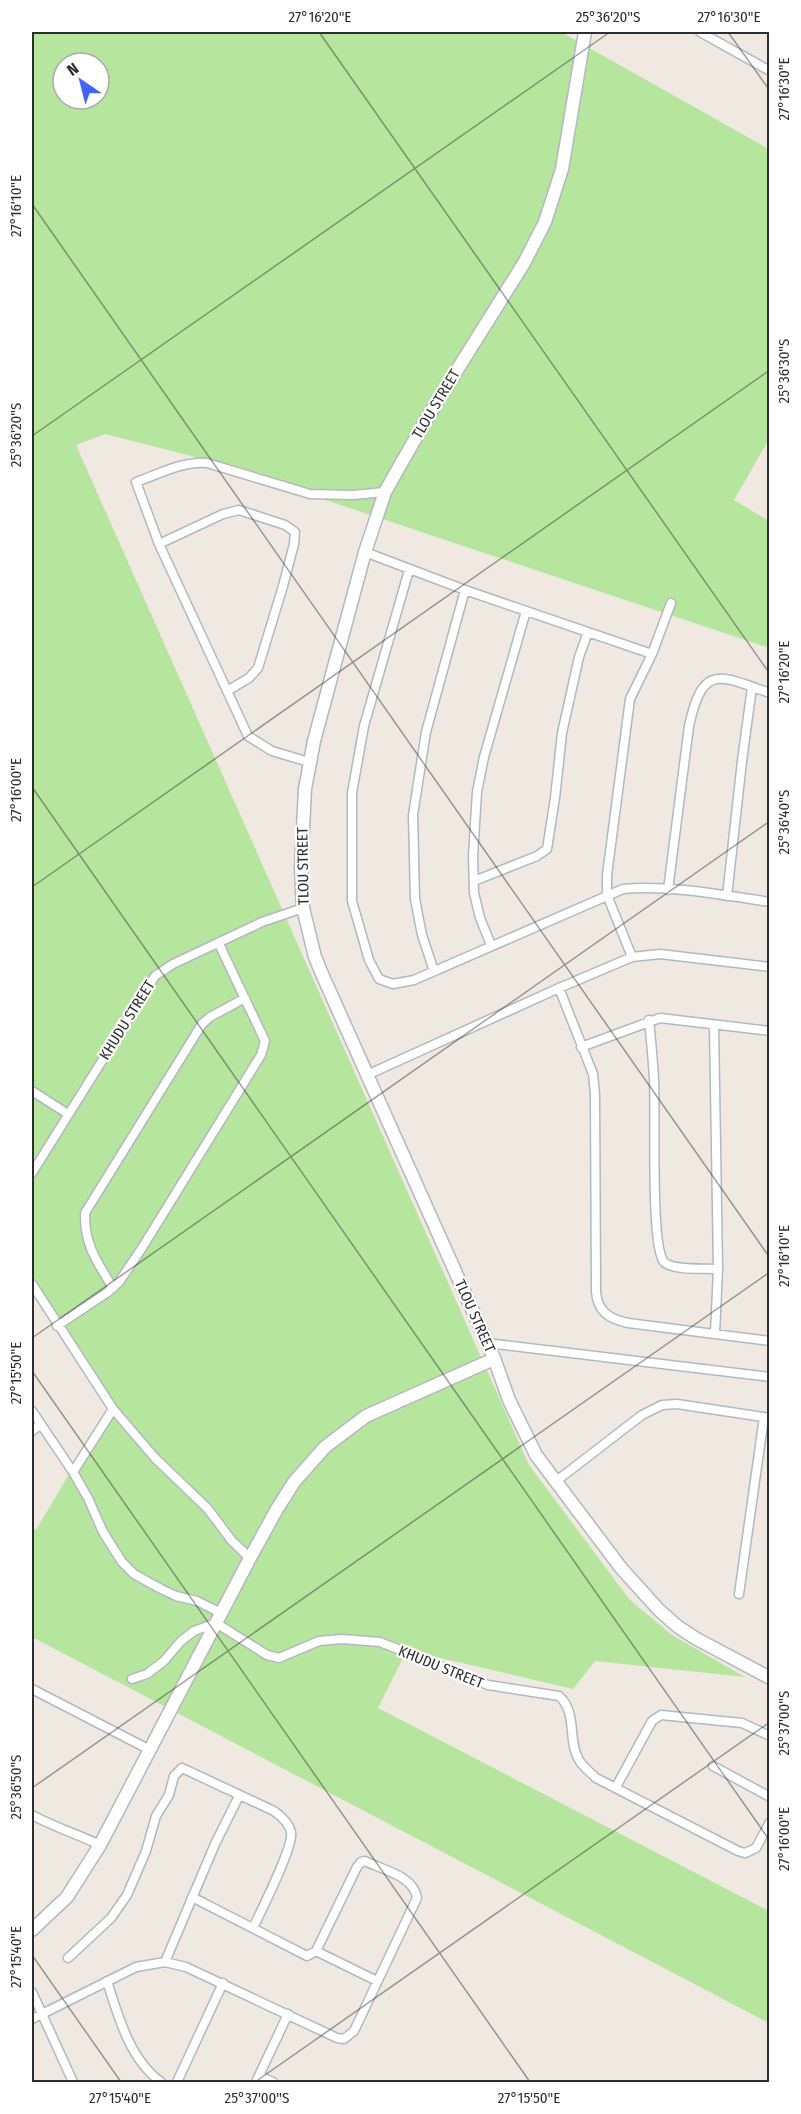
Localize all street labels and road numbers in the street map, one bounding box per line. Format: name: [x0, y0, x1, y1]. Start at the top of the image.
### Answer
street label: TLOU STREET: [408, 366, 464, 442]
street label: TLOU STREET: [293, 827, 313, 905]
street label: KHUDU STREET: [95, 977, 159, 1063]
street label: TLOU STREET: [451, 1277, 499, 1355]
street label: KHUDU STREET: [396, 1642, 486, 1692]

